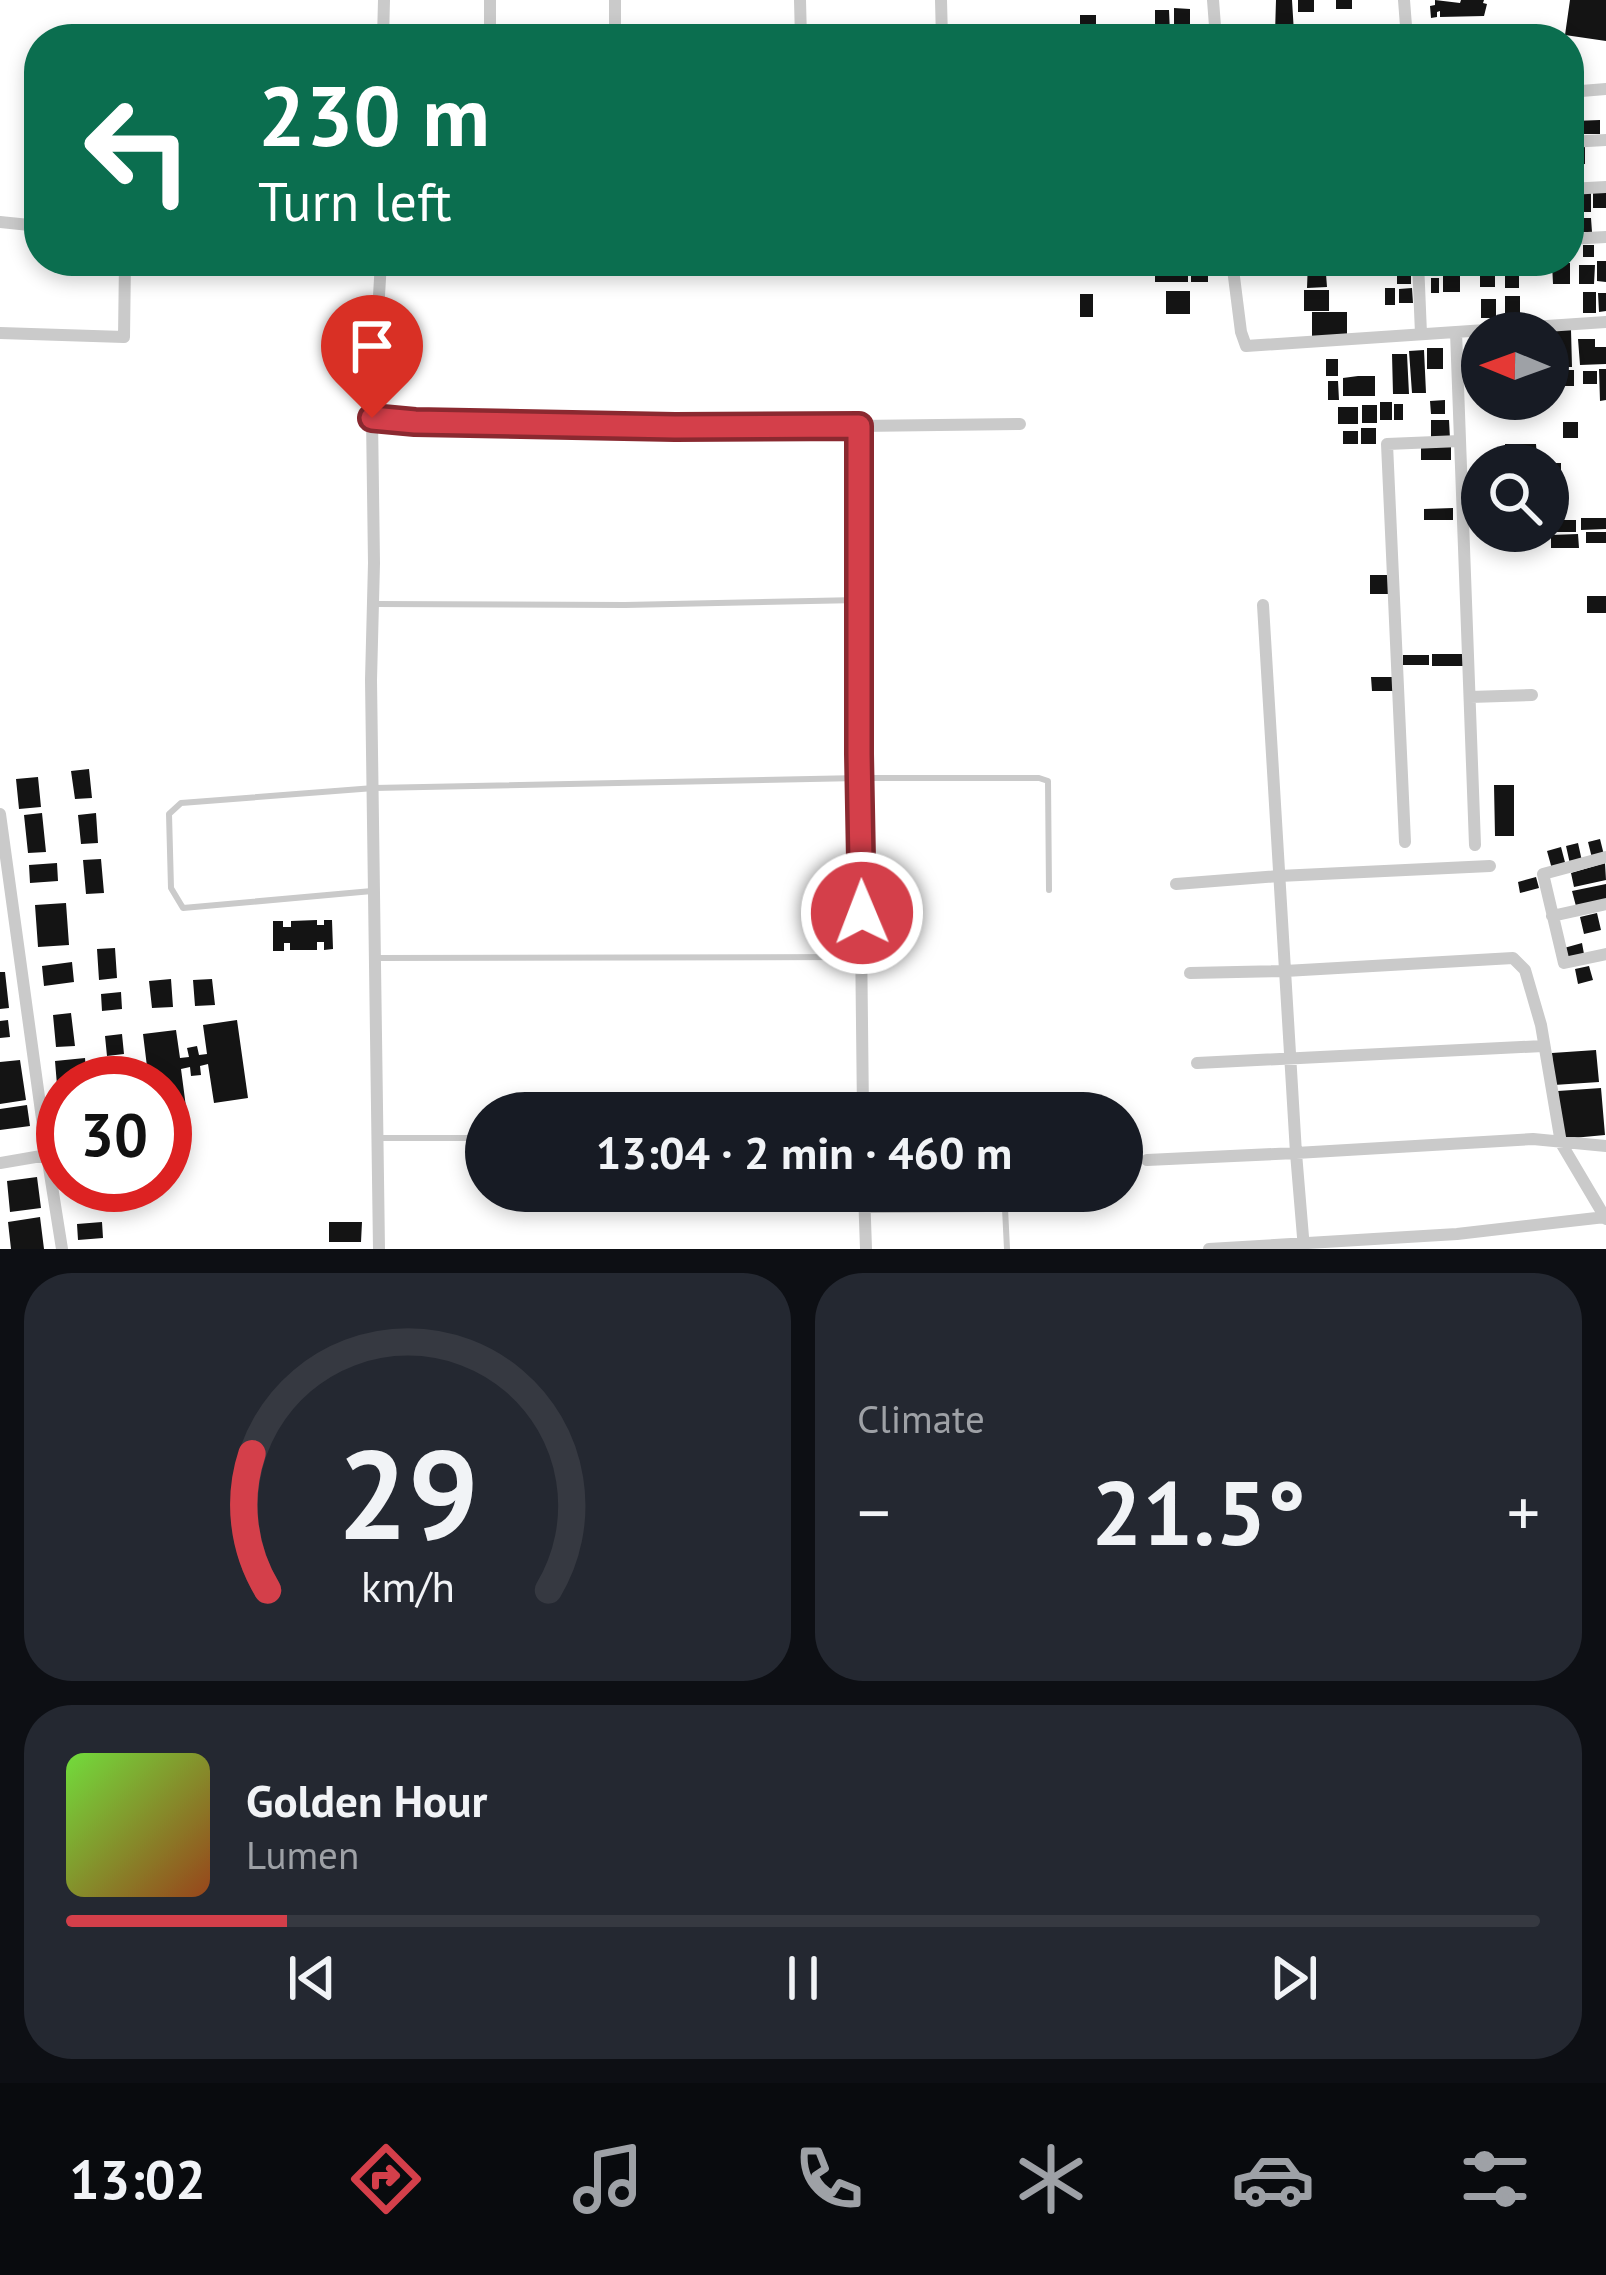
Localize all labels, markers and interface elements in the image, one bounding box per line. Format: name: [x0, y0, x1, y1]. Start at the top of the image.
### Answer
text: 230 m: [258, 60, 490, 169]
icon: left: [60, 72, 216, 228]
text: Turn left: [258, 166, 452, 236]
pin: [321, 295, 423, 418]
north arrow: [1461, 312, 1569, 420]
map controls: [1461, 312, 1569, 552]
icon: arrive: [339, 313, 405, 379]
button: search: [1461, 444, 1569, 552]
position arrow: [799, 850, 925, 976]
speed limit sign: 30: [36, 1056, 192, 1212]
text: 13:04 · 2 min · 460 m: [596, 1123, 1012, 1181]
text: Climate: [857, 1393, 985, 1444]
text: 29: [337, 1412, 478, 1573]
text: 21.5°: [1091, 1453, 1306, 1570]
text: −: [857, 1469, 890, 1554]
text: +: [1507, 1469, 1540, 1554]
text: km/h: [360, 1558, 455, 1614]
text: Golden Hour: [246, 1771, 487, 1829]
text: Lumen: [246, 1829, 359, 1880]
icon: previous: [279, 1945, 345, 2011]
icon: pause: [770, 1945, 836, 2011]
icon: next: [1261, 1945, 1327, 2011]
icon: directions: [344, 2137, 428, 2221]
icon: music: [566, 2137, 650, 2221]
icon: phone: [787, 2137, 871, 2221]
icon: climate: [1009, 2137, 1093, 2221]
icon: car: [1231, 2137, 1315, 2221]
icon: filters: [1453, 2137, 1537, 2221]
text: 13:02: [69, 2144, 206, 2214]

